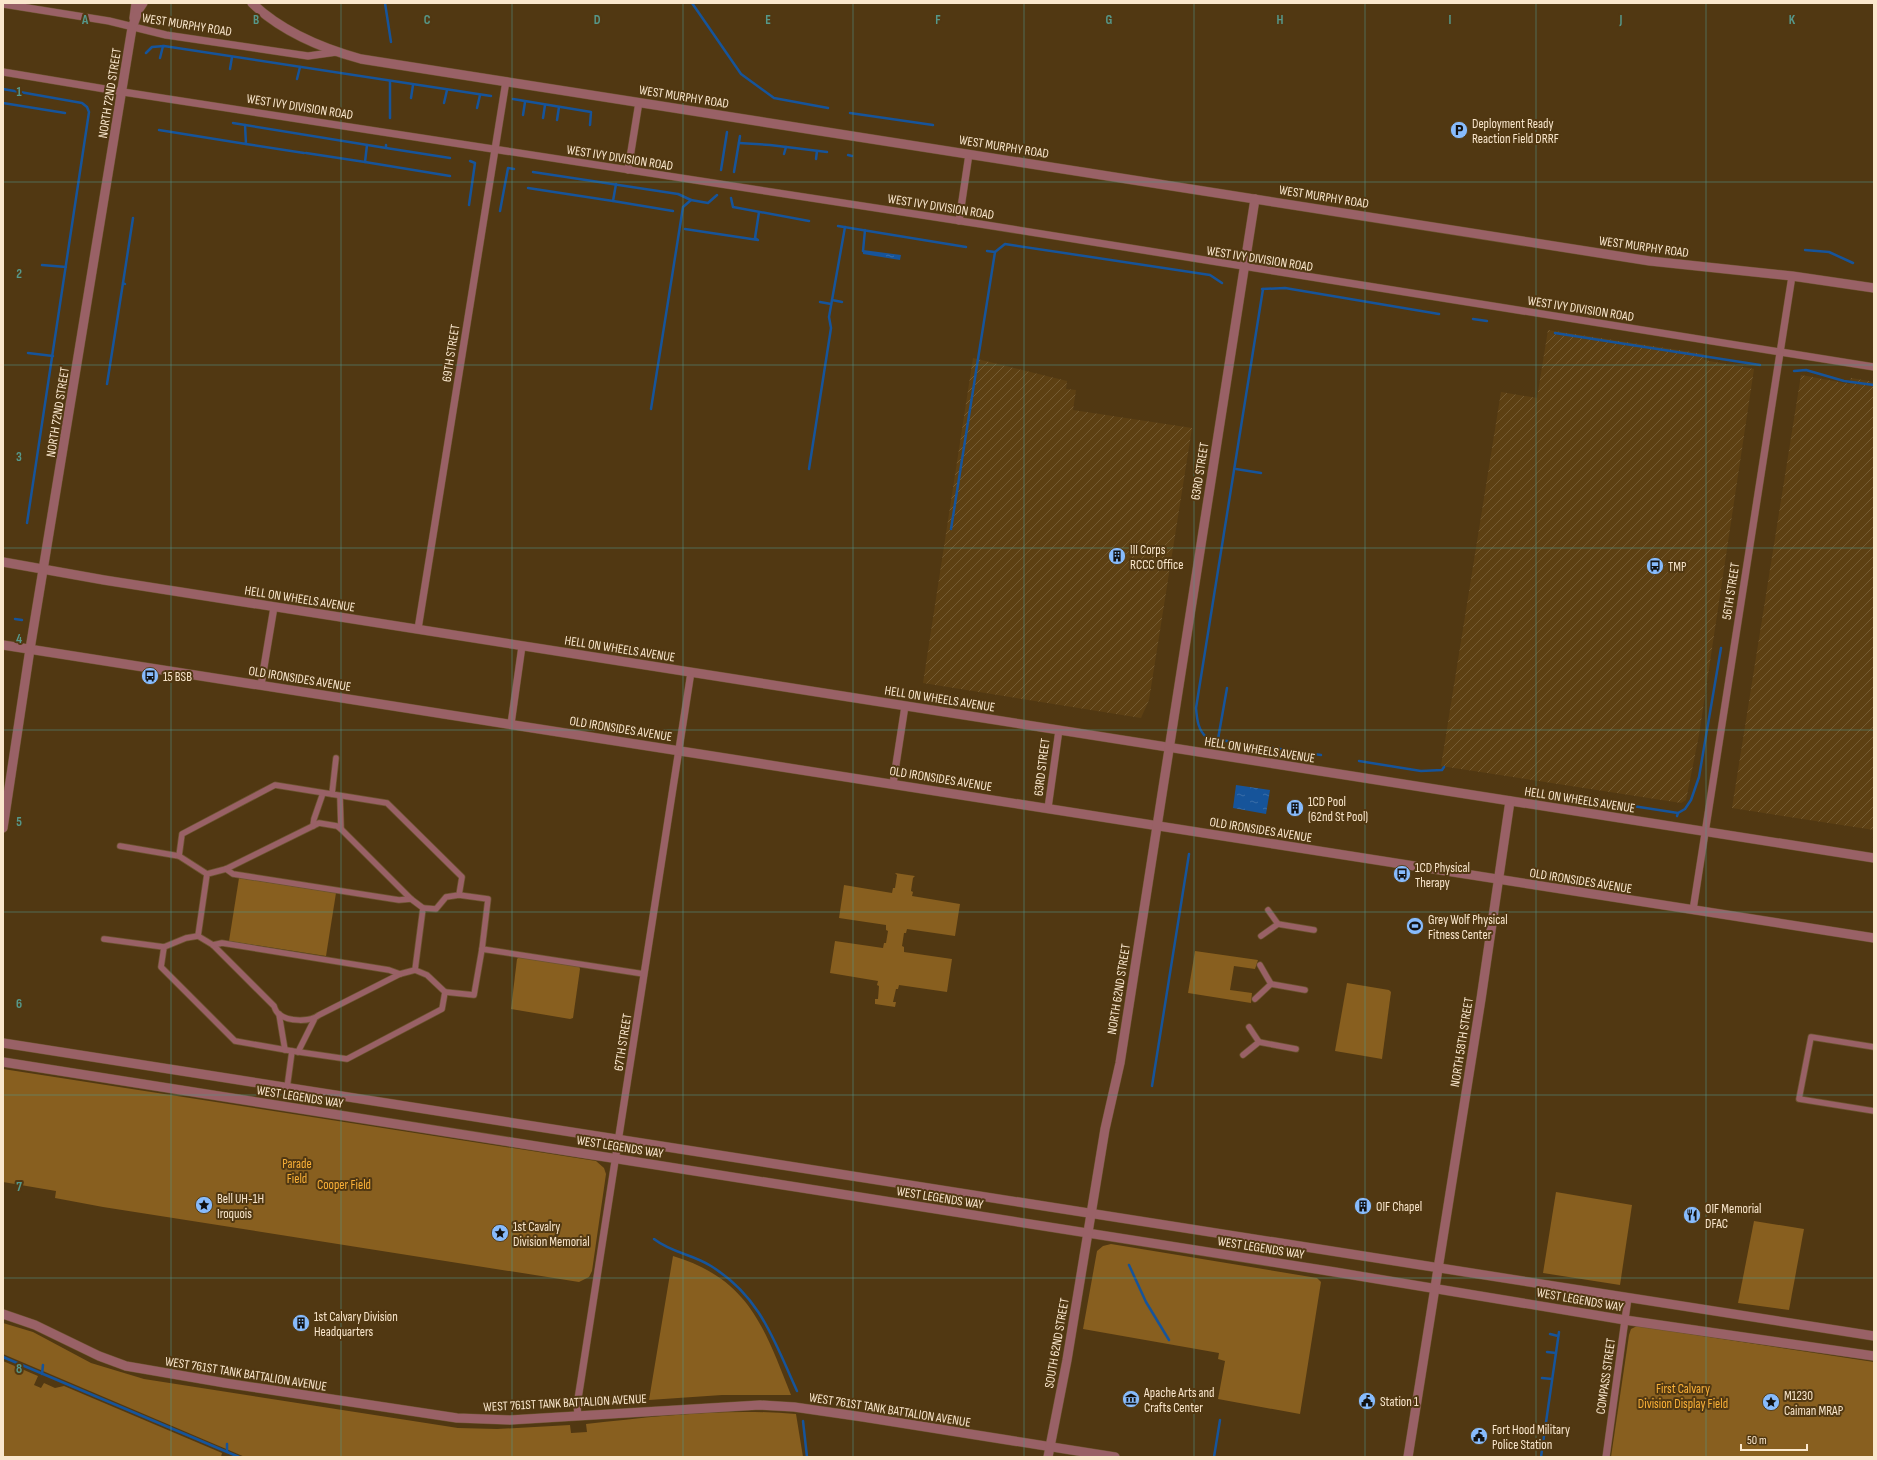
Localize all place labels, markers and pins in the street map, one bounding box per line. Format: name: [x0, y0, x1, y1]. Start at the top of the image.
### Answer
place label: Deployment Ready Reaction Field DRRF: [1472, 116, 1559, 147]
parking icon: Deployment Ready Reaction Field DRRF: [1449, 120, 1469, 140]
place label: III Corps RCCC Office: [1130, 542, 1183, 573]
building icon: III Corps RCCC Office: [1107, 546, 1127, 566]
bus stop icon: TMP: [1645, 556, 1665, 576]
place label: TMP: [1668, 559, 1687, 575]
bus stop icon: 15 BSB: [140, 666, 160, 686]
place label: 15 BSB: [163, 669, 192, 685]
place label: 1CD Pool (62nd St Pool): [1308, 794, 1368, 825]
building icon: 1CD Pool (62nd St Pool): [1285, 798, 1305, 818]
place label: 1CD Physical Therapy: [1415, 860, 1470, 891]
bus stop icon: 1CD Physical Therapy: [1392, 864, 1412, 884]
place label: Grey Wolf Physical Fitness Center: [1428, 912, 1508, 943]
sports icon: Grey Wolf Physical Fitness Center: [1405, 916, 1425, 936]
place label: Bell UH-1H Iroquois: [217, 1191, 264, 1222]
place icon: Bell UH-1H Iroquois: [194, 1195, 214, 1215]
building icon: OIF Chapel: [1353, 1196, 1373, 1216]
place label: OIF Chapel: [1376, 1199, 1422, 1215]
place label: OIF Memorial DFAC: [1705, 1201, 1762, 1232]
restaurant icon: OIF Memorial DFAC: [1682, 1205, 1702, 1225]
place label: 1st Cavalry Division Memorial: [513, 1219, 590, 1250]
place icon: 1st Cavalry Division Memorial: [490, 1223, 510, 1243]
place label: 1st Calvary Division Headquarters: [314, 1309, 398, 1340]
building icon: 1st Calvary Division Headquarters: [291, 1313, 311, 1333]
place label: Apache Arts and Crafts Center: [1143, 1385, 1215, 1416]
place label: M1230 Caiman MRAP: [1784, 1388, 1844, 1419]
museum icon: Apache Arts and Crafts Center: [1121, 1389, 1141, 1409]
public building icon: Station 1: [1357, 1391, 1377, 1411]
place icon: M1230 Caiman MRAP: [1761, 1392, 1781, 1412]
place label: Station 1: [1380, 1394, 1419, 1410]
place label: Fort Hood Military Police Station: [1492, 1422, 1570, 1453]
public building icon: Fort Hood Military Police Station: [1469, 1426, 1489, 1446]

